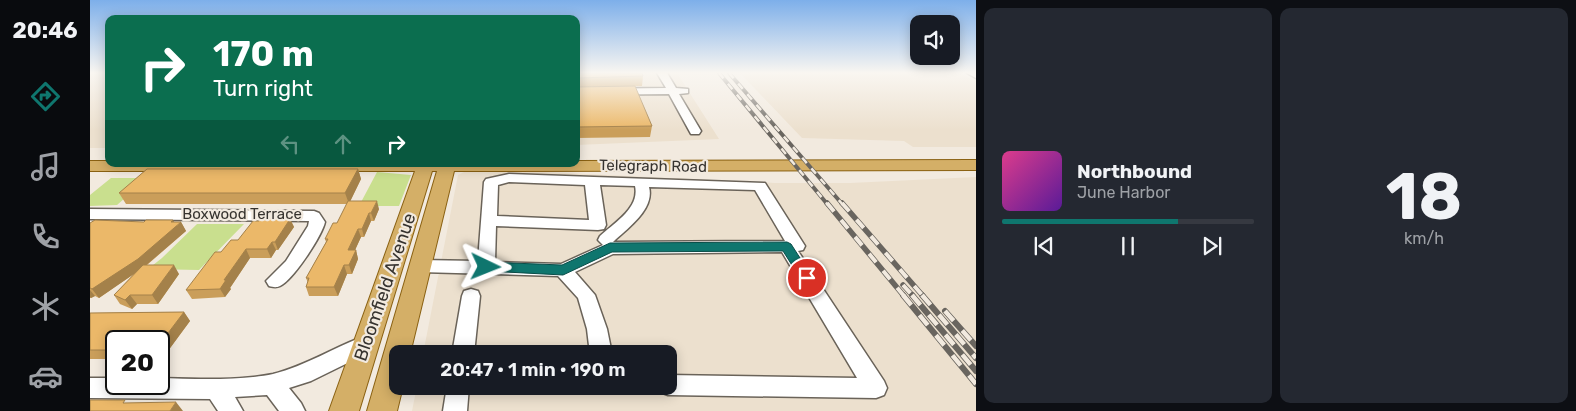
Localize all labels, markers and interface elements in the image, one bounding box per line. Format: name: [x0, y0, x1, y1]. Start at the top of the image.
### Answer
map controls: [910, 15, 960, 65]
button: sound: [910, 15, 960, 65]
text: 20:46: [12, 17, 78, 44]
text: 170 m: [213, 33, 314, 75]
icon: right: [130, 35, 195, 100]
text: Turn right: [213, 75, 313, 102]
icon: directions: [28, 79, 63, 114]
icon: left: [276, 130, 304, 158]
icon: ahead: [329, 130, 357, 158]
icon: right: [382, 130, 410, 158]
icon: music: [28, 149, 63, 184]
street label: Telegraph Road: [599, 156, 707, 176]
text: 18: [1386, 158, 1462, 235]
text: Northbound: [1077, 160, 1192, 183]
text: June Harbor: [1077, 183, 1170, 202]
street label: Boxwood Terrace: [182, 205, 302, 223]
street label: Bloomfield Avenue: [349, 210, 421, 364]
icon: phone: [28, 219, 63, 254]
text: km/h: [1404, 229, 1444, 248]
icon: previous: [1030, 232, 1058, 260]
icon: pause: [1114, 232, 1142, 260]
icon: next: [1198, 232, 1226, 260]
position arrow: [459, 240, 511, 292]
pin: [786, 257, 828, 299]
icon: arrive: [793, 264, 821, 292]
icon: climate: [28, 289, 63, 324]
speed limit sign: 20: [105, 330, 170, 395]
text: 20:47 · 1 min · 190 m: [440, 358, 626, 381]
icon: car: [28, 359, 63, 394]

